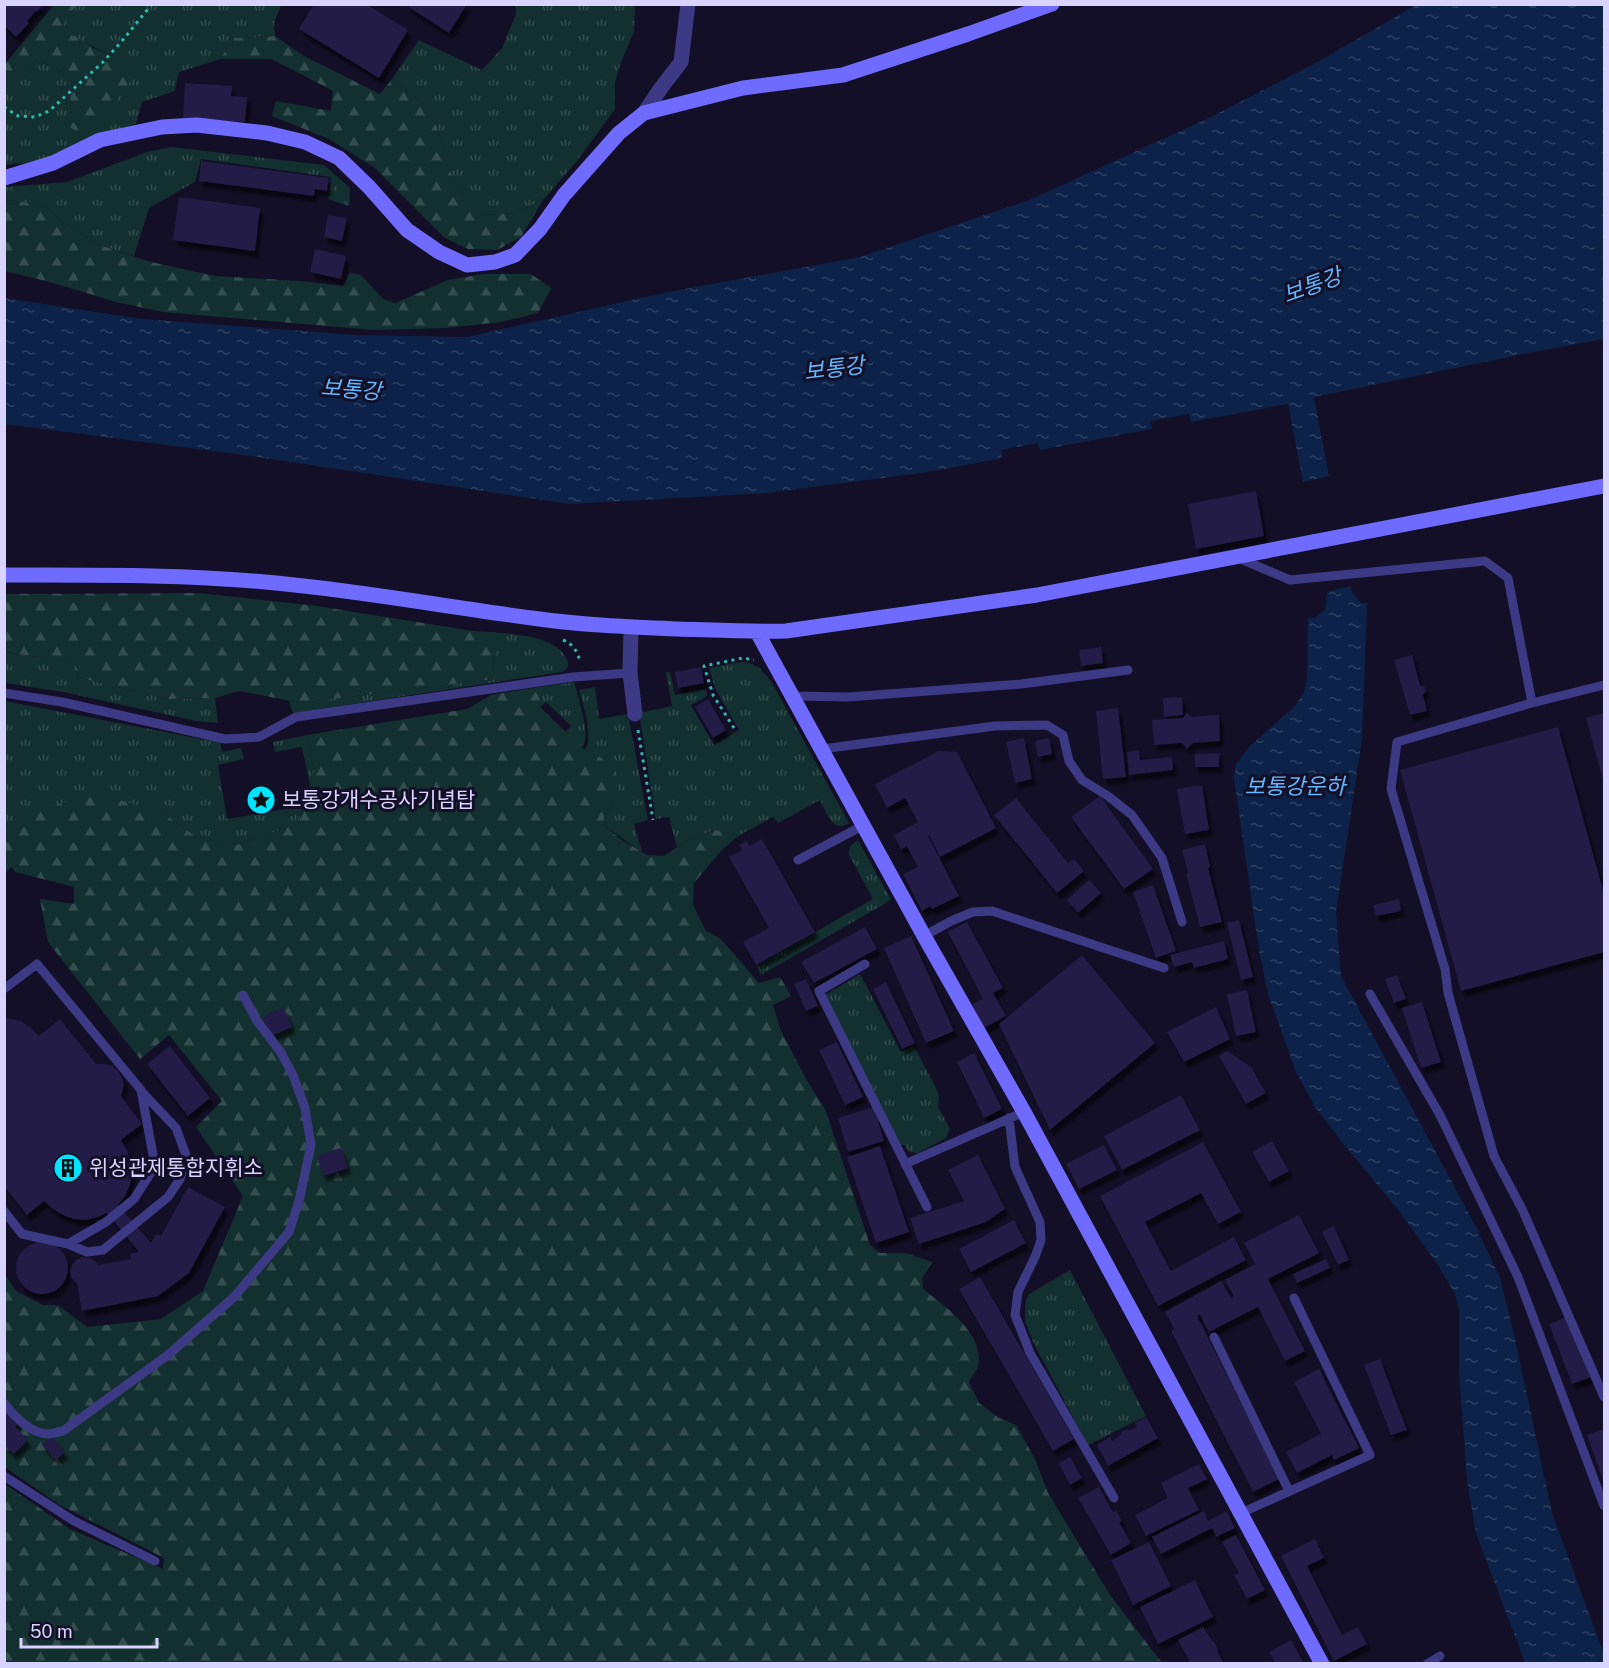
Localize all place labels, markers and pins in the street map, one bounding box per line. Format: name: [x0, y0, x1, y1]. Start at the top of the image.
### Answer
place icon: 보통강개수공사기념탑: [245, 784, 277, 816]
place label: 보통강개수공사기념탑: [282, 787, 475, 812]
building icon: 위성관제통합지휘소: [52, 1152, 84, 1184]
place label: 위성관제통합지휘소: [89, 1155, 263, 1180]

